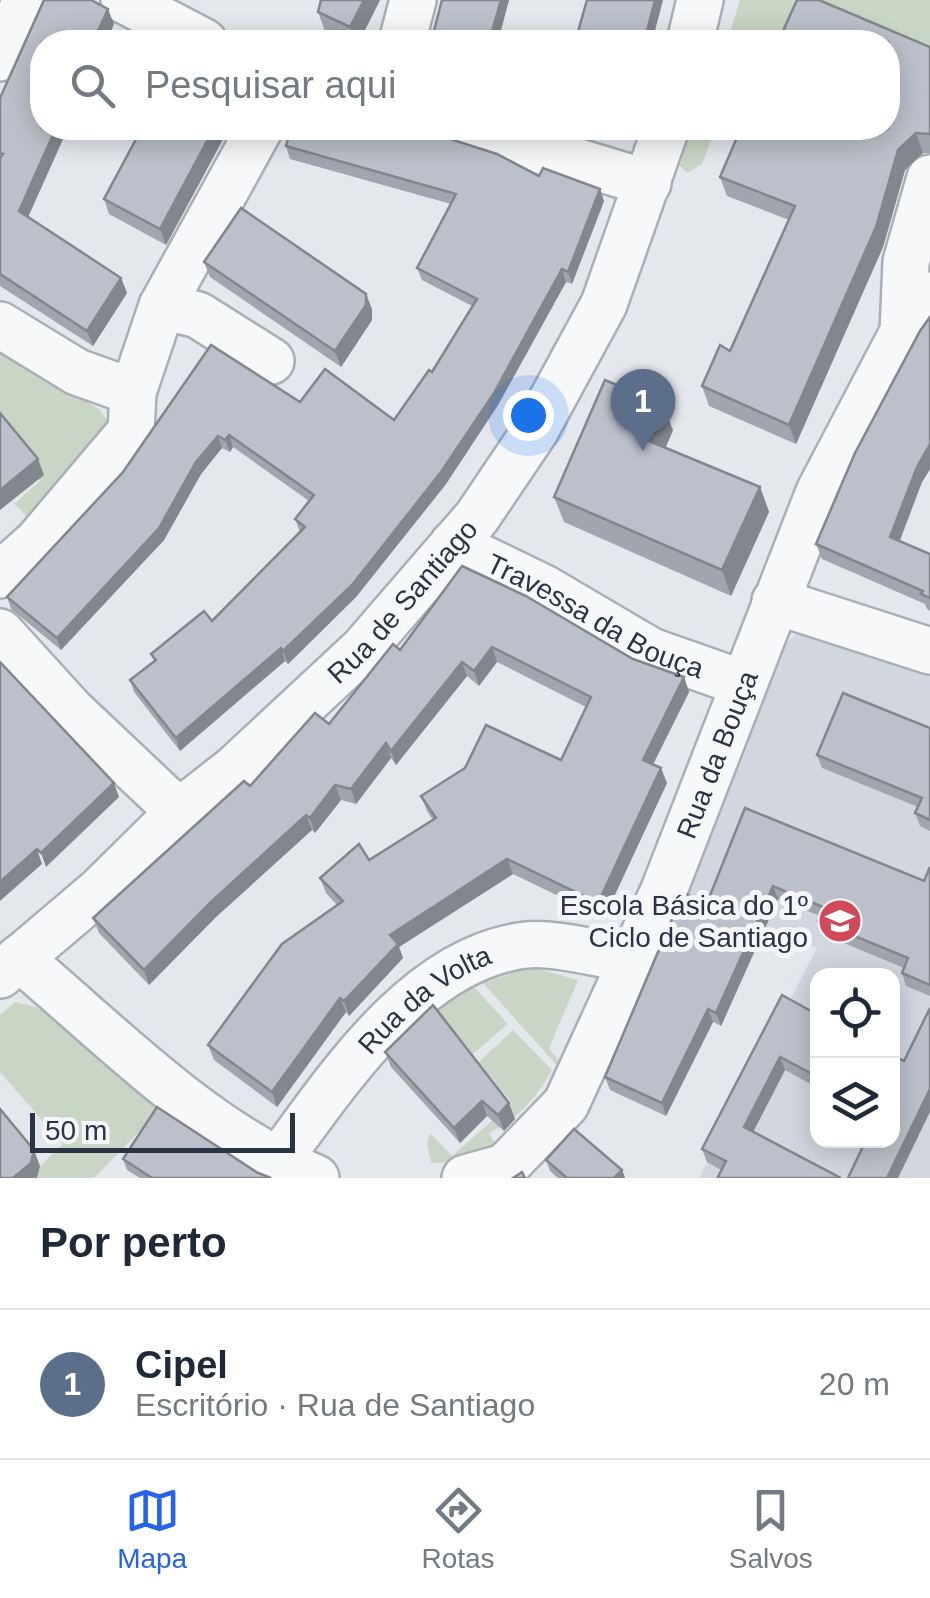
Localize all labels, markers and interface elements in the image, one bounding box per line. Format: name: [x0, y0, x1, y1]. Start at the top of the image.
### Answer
search box: [30, 30, 900, 140]
icon: search: [65, 58, 120, 113]
text: Pesquisar aqui: [145, 64, 396, 106]
pin: 1: [610, 368, 676, 451]
your location: [503, 390, 554, 441]
street label: Rua de Santiago: [321, 513, 483, 689]
street label: Travessa da Bouça: [482, 547, 708, 684]
street label: Rua da Bouça: [670, 666, 764, 843]
place label: Escola Básica do 1º Ciclo de Santiago: [560, 890, 808, 953]
school or university icon: Escola Básica do 1º Ciclo de Santiago: [817, 898, 863, 944]
street label: Rua da Volta: [352, 939, 496, 1060]
map controls: [810, 968, 900, 1148]
button: locate: [810, 968, 900, 1058]
button: layers: [810, 1058, 900, 1148]
scale bar: [30, 1108, 295, 1152]
text: 50 m: [45, 1115, 107, 1146]
text: Por perto: [40, 1219, 227, 1266]
text: Cipel: [135, 1344, 228, 1386]
text: 1: [64, 1366, 81, 1402]
text: 20 m: [819, 1366, 890, 1402]
text: Escritório · Rua de Santiago: [135, 1387, 535, 1423]
tab: Mapa: [117, 1483, 187, 1575]
tab: Rotas: [421, 1483, 495, 1575]
tab: Salvos: [729, 1483, 813, 1575]

